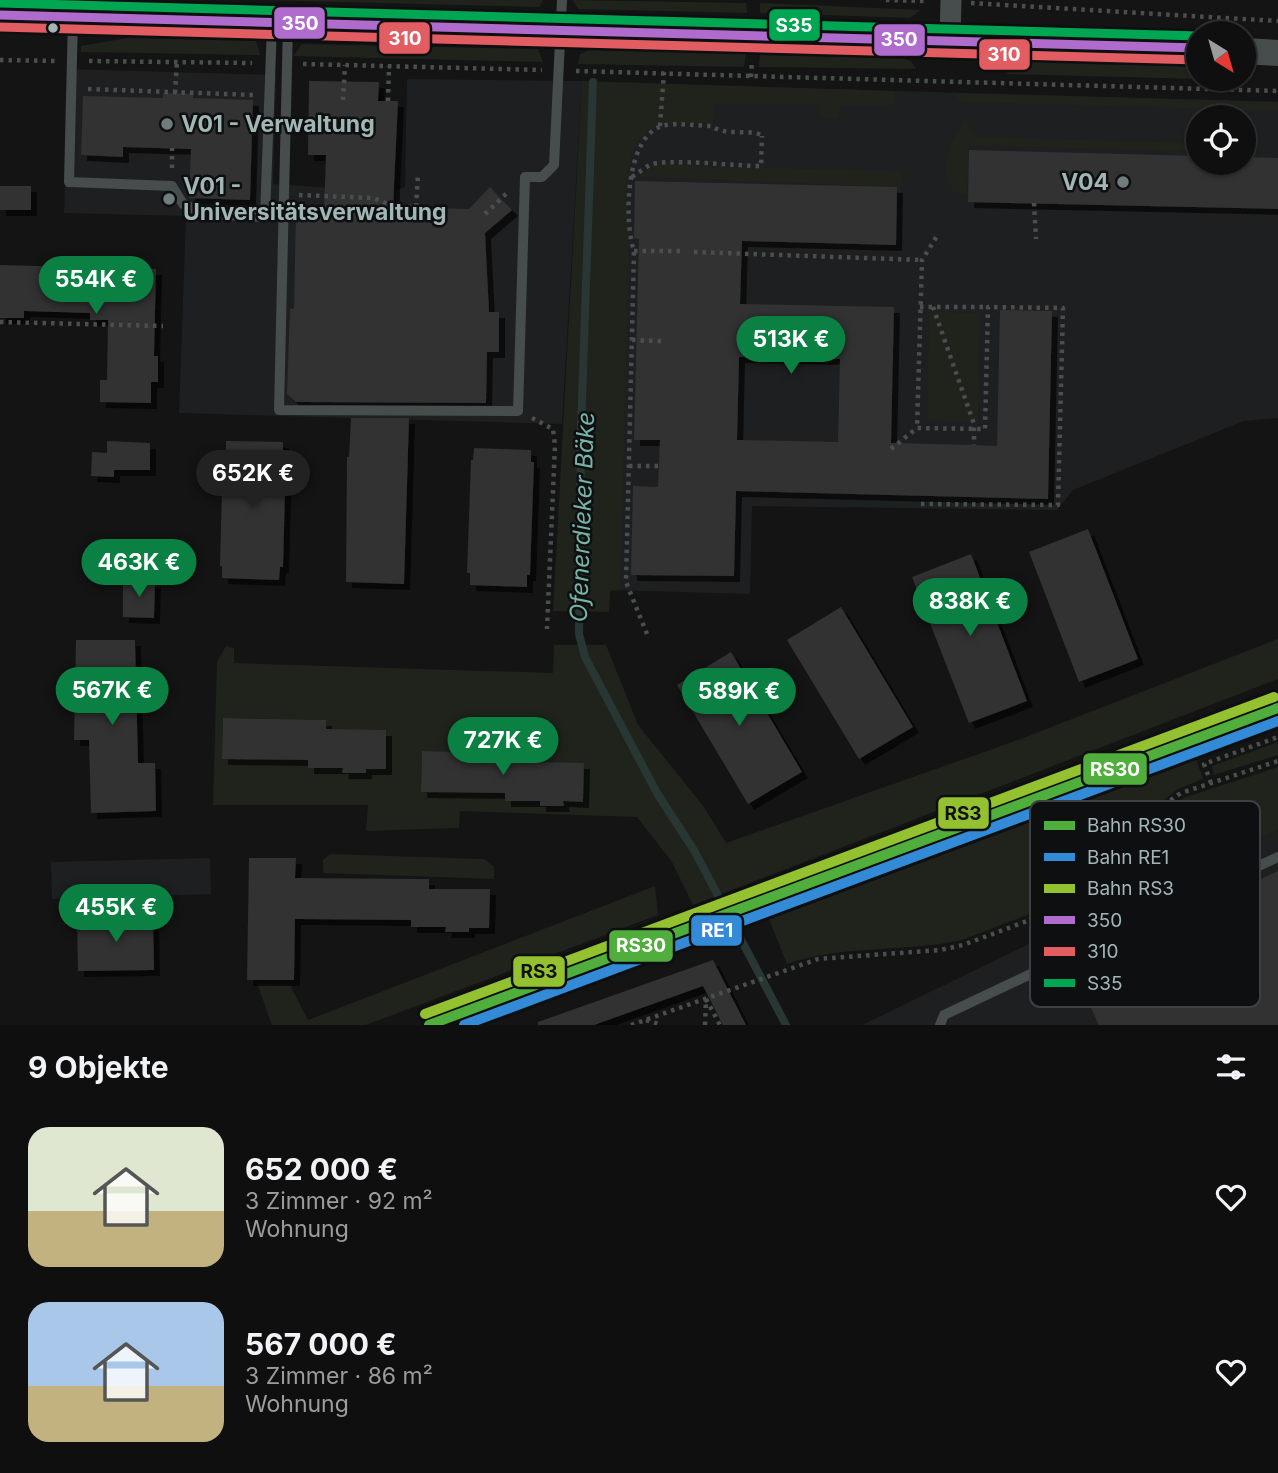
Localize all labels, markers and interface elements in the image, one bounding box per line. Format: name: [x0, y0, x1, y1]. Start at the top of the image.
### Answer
line badge: 350: [273, 6, 326, 40]
line badge: S35: [768, 8, 821, 42]
text: 350: [281, 12, 319, 35]
text: S35: [776, 14, 812, 37]
unlabelled marker: [46, 21, 60, 35]
line badge: 310: [378, 21, 431, 55]
north arrow: [1186, 21, 1256, 91]
map controls: [1186, 21, 1256, 175]
line badge: 350: [873, 23, 926, 57]
text: 310: [388, 27, 422, 50]
text: 350: [880, 28, 918, 51]
line badge: 310: [978, 38, 1031, 71]
text: 310: [987, 43, 1021, 66]
button: locate: [1186, 105, 1256, 175]
place label: V01 - Verwaltung: [181, 110, 375, 138]
marker: V01 - Verwaltung: [159, 116, 175, 132]
place label: V04: [1061, 168, 1109, 196]
place label: V01 - Universitätsverwaltung: [183, 172, 447, 226]
marker: V04: [1115, 174, 1131, 190]
marker: V01 - Universitätsverwaltung: [161, 191, 177, 207]
pin: 554K €: [39, 256, 153, 316]
text: 554K €: [55, 265, 137, 293]
pin: 513K €: [734, 316, 848, 376]
text: 513K €: [752, 325, 830, 353]
water label: Ofenerdieker Bäke: [564, 411, 600, 623]
pin: 652K €: [196, 450, 310, 510]
text: 652K €: [212, 459, 294, 487]
pin: 463K €: [82, 540, 196, 599]
text: 463K €: [97, 548, 181, 576]
pin: 838K €: [913, 578, 1027, 638]
text: 838K €: [929, 587, 1011, 615]
pin: 567K €: [55, 668, 169, 727]
pin: 589K €: [682, 668, 796, 728]
text: 567K €: [72, 676, 152, 704]
text: 589K €: [698, 677, 780, 705]
pin: 727K €: [446, 718, 560, 777]
text: 727K €: [464, 726, 542, 754]
line badge: RS30: [1082, 752, 1148, 786]
text: RS30: [1090, 758, 1140, 781]
line badge: RS3: [937, 796, 990, 830]
legend: [1030, 801, 1260, 1007]
text: RS3: [944, 802, 982, 825]
text: Bahn RS30: [1087, 814, 1186, 837]
text: Bahn RE1: [1087, 846, 1169, 869]
text: Bahn RS3: [1087, 877, 1174, 900]
pin: 455K €: [59, 884, 173, 944]
text: 455K €: [75, 893, 157, 921]
text: 350: [1087, 909, 1122, 932]
line badge: RE1: [690, 914, 743, 947]
text: RE1: [701, 919, 733, 942]
line badge: RS30: [608, 929, 674, 963]
text: RS30: [616, 934, 666, 957]
text: 310: [1087, 940, 1118, 963]
line badge: RS3: [512, 955, 566, 988]
text: RS3: [520, 960, 558, 983]
text: S35: [1087, 972, 1122, 995]
icon: filters: [1212, 1048, 1250, 1086]
text: 9 Objekte: [28, 1049, 169, 1085]
text: 652 000 €: [245, 1151, 398, 1187]
icon: home: [84, 1155, 168, 1239]
icon: heart: [1212, 1178, 1250, 1216]
text: 3 Zimmer · 92 m²: [245, 1187, 433, 1215]
text: Wohnung: [245, 1215, 349, 1243]
text: 567 000 €: [245, 1326, 397, 1362]
icon: home: [84, 1330, 168, 1414]
icon: heart: [1212, 1353, 1250, 1391]
text: 3 Zimmer · 86 m²: [245, 1362, 433, 1390]
text: Wohnung: [245, 1390, 349, 1418]

